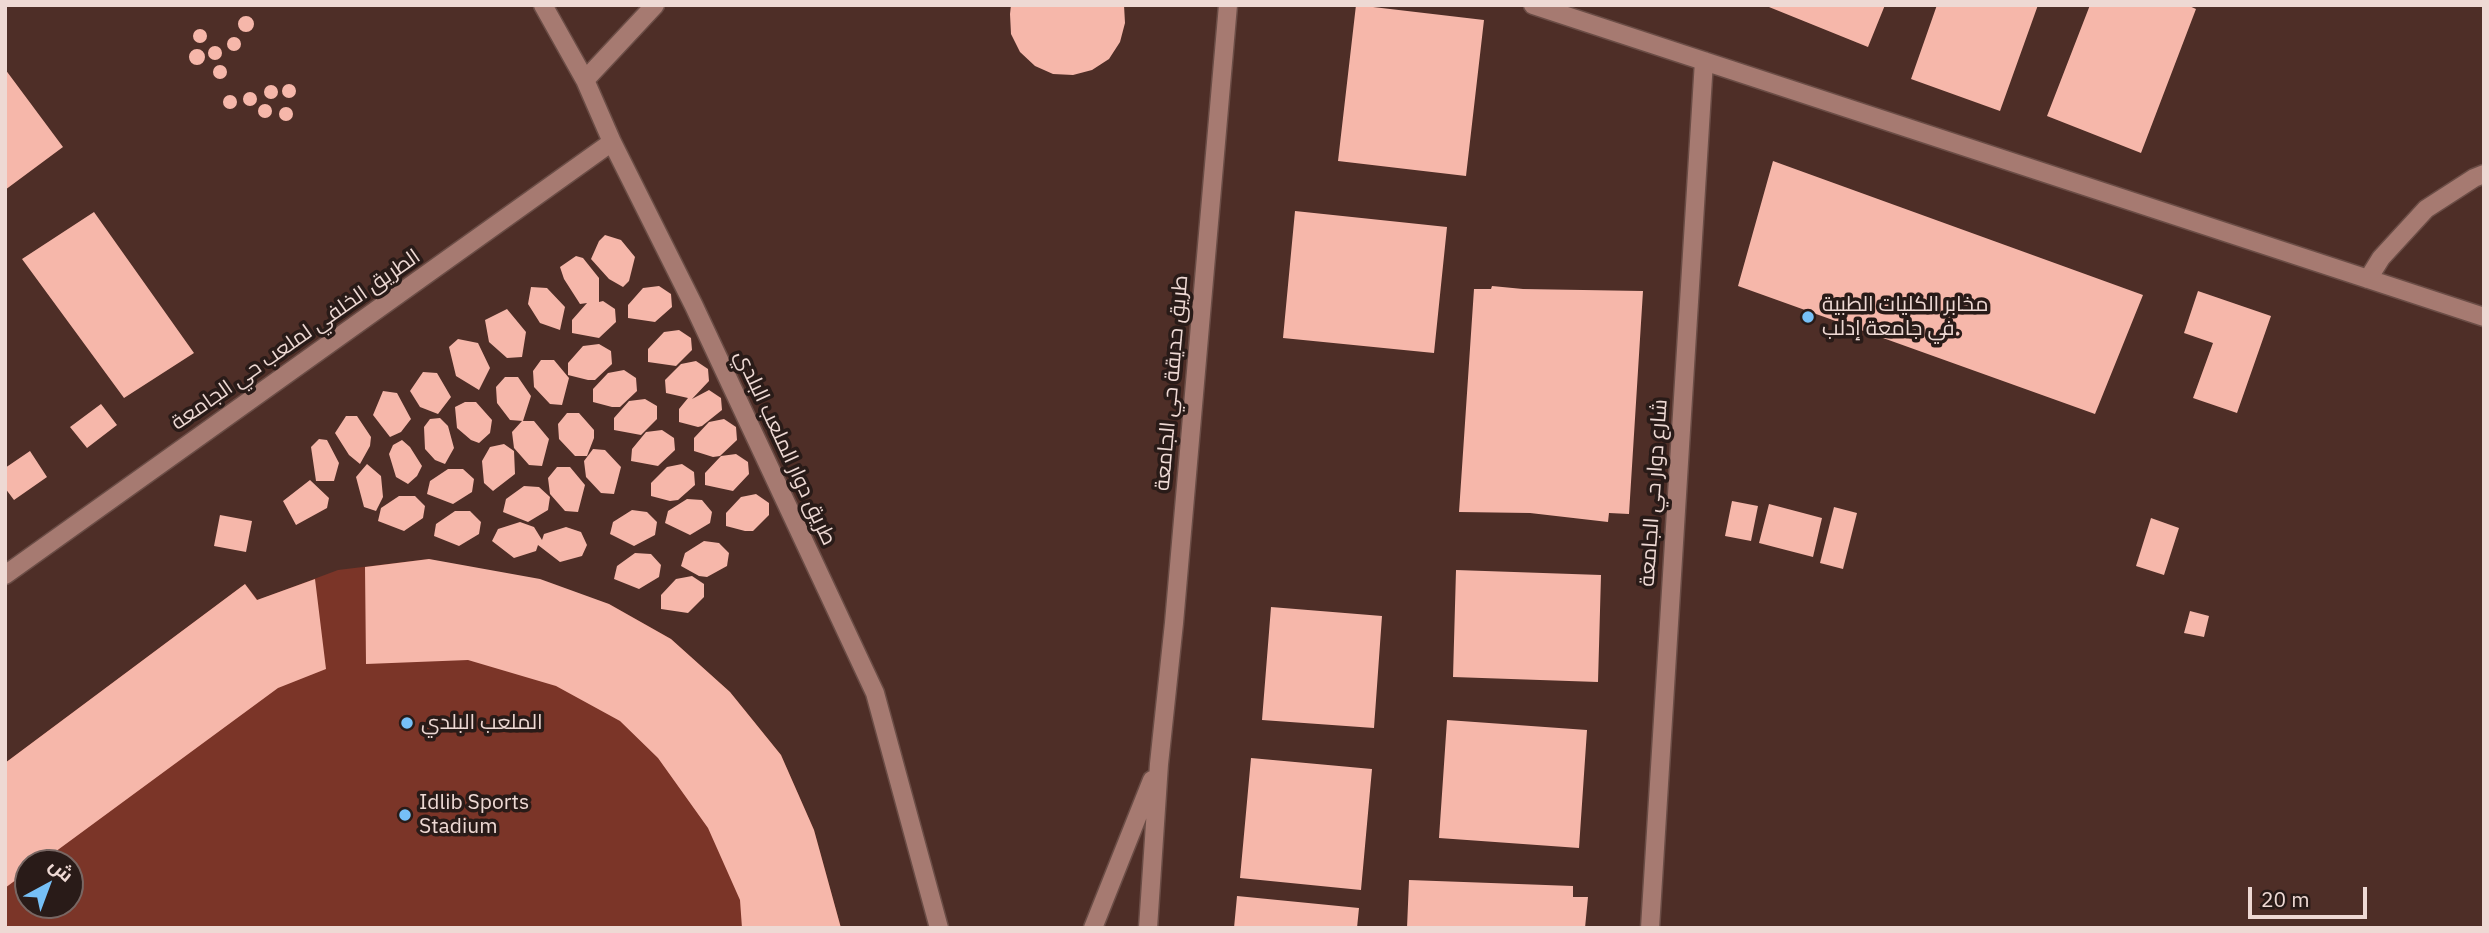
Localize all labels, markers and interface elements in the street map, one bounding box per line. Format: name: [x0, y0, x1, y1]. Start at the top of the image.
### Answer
street label: الطريق الخلفي لملعب حي الجامعة: [167, 244, 425, 436]
street label: طريق حديقة حي الجامعة: [1150, 274, 1194, 492]
place label: مخابر الكليات الطبية في جامعة إدلب.: [1822, 292, 1988, 342]
marker: مخابر الكليات الطبية في جامعة إدلب.: [1800, 309, 1816, 325]
street label: طريق دوار الملعب البلدي: [729, 346, 841, 550]
street label: شارع دوار حي الجامعة: [1635, 398, 1673, 588]
place label: الملعب البلدي: [421, 710, 543, 736]
marker: الملعب البلدي: [399, 715, 415, 731]
place label: Idlib Sports Stadium: [419, 790, 529, 840]
marker: Idlib Sports Stadium: [397, 807, 413, 823]
north arrow: [14, 849, 84, 919]
text: ش: [44, 853, 79, 887]
scale bar: [2251, 874, 2370, 918]
text: 20 m: [2261, 885, 2310, 913]

